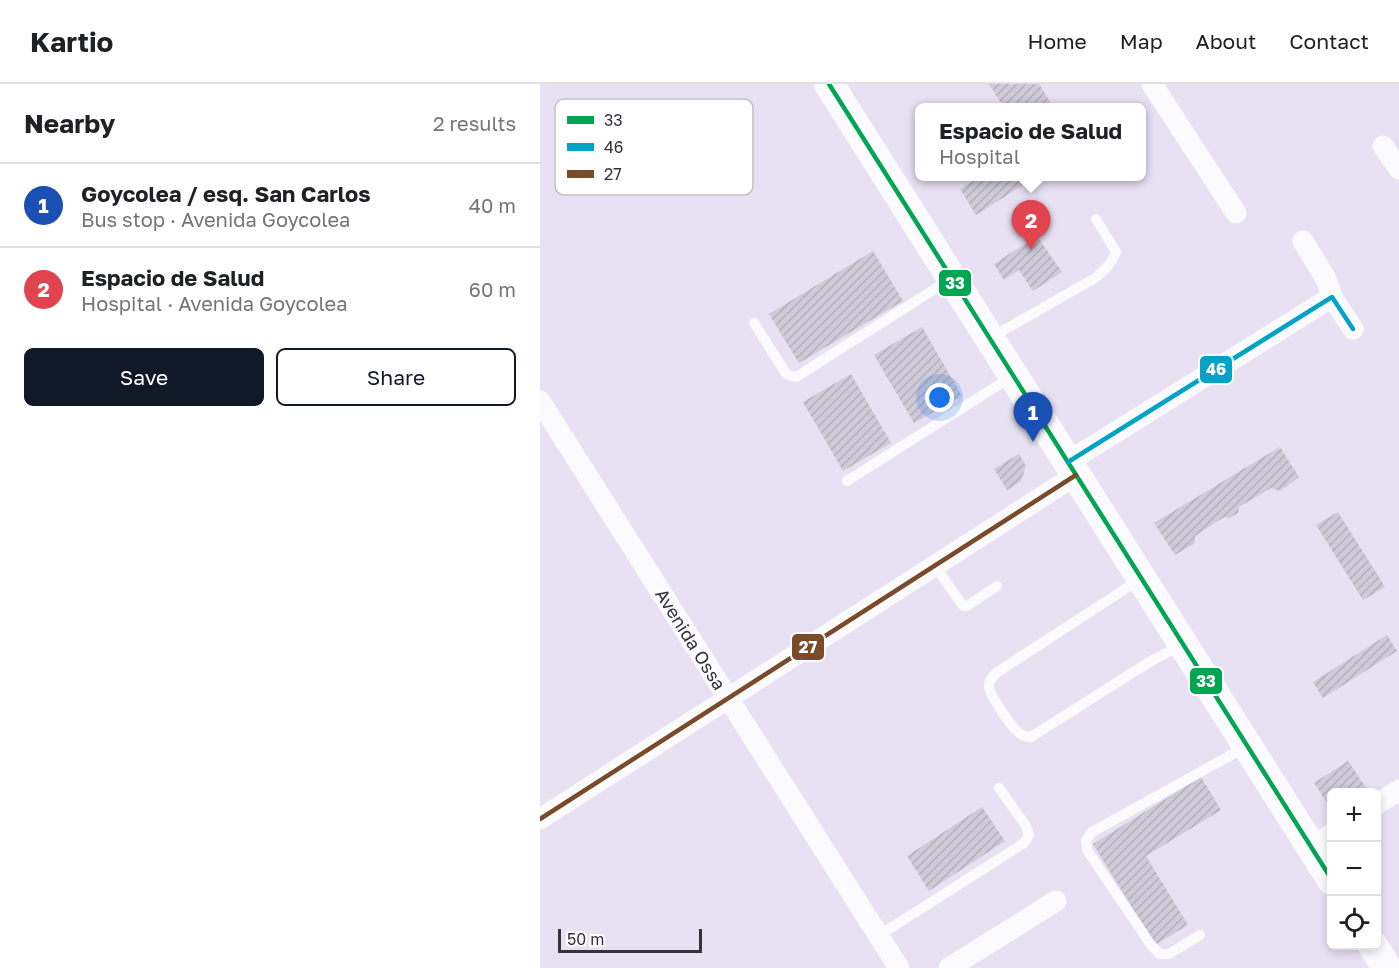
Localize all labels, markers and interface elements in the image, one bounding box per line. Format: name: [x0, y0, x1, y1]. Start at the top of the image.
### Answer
text: Kartio: [30, 25, 113, 58]
text: Home: [1027, 28, 1087, 54]
text: Map: [1120, 28, 1163, 54]
text: About: [1196, 28, 1256, 54]
text: Contact: [1289, 28, 1369, 54]
legend: [555, 99, 753, 195]
popup: [915, 103, 1146, 181]
text: Nearby: [24, 108, 115, 139]
text: 33: [604, 110, 623, 130]
text: 2 results: [433, 111, 516, 135]
text: Espacio de Salud: [939, 117, 1122, 144]
text: 46: [604, 137, 623, 157]
text: Hospital: [939, 144, 1020, 168]
text: 27: [604, 164, 622, 184]
text: Goycolea / esq. San Carlos: [81, 180, 371, 207]
text: 1: [38, 193, 49, 217]
text: 40 m: [469, 193, 516, 217]
pin: 2: [1012, 200, 1050, 250]
text: Bus stop · Avenida Goycolea: [81, 207, 350, 231]
text: Espacio de Salud: [81, 264, 264, 291]
line badge: 33: [938, 269, 972, 297]
text: 33: [945, 273, 965, 293]
text: 2: [37, 277, 50, 301]
text: 60 m: [469, 277, 516, 301]
text: Hospital · Avenida Goycolea: [81, 291, 348, 315]
button: Save: [24, 348, 264, 406]
button: Share: [276, 348, 516, 406]
line badge: 46: [1199, 355, 1233, 384]
text: 46: [1206, 359, 1226, 379]
your location: [925, 383, 954, 412]
pin: 1: [1014, 392, 1052, 442]
street label: Avenida Ossa: [651, 584, 731, 694]
line badge: 27: [791, 633, 825, 661]
text: 27: [799, 637, 818, 657]
line badge: 33: [1189, 667, 1223, 695]
text: 33: [1196, 671, 1216, 691]
map controls: [1327, 788, 1381, 950]
button: +: [1327, 788, 1381, 842]
button: −: [1327, 842, 1381, 896]
button: locate: [1327, 896, 1381, 950]
scale bar: [558, 926, 702, 954]
text: 50 m: [567, 929, 604, 949]

